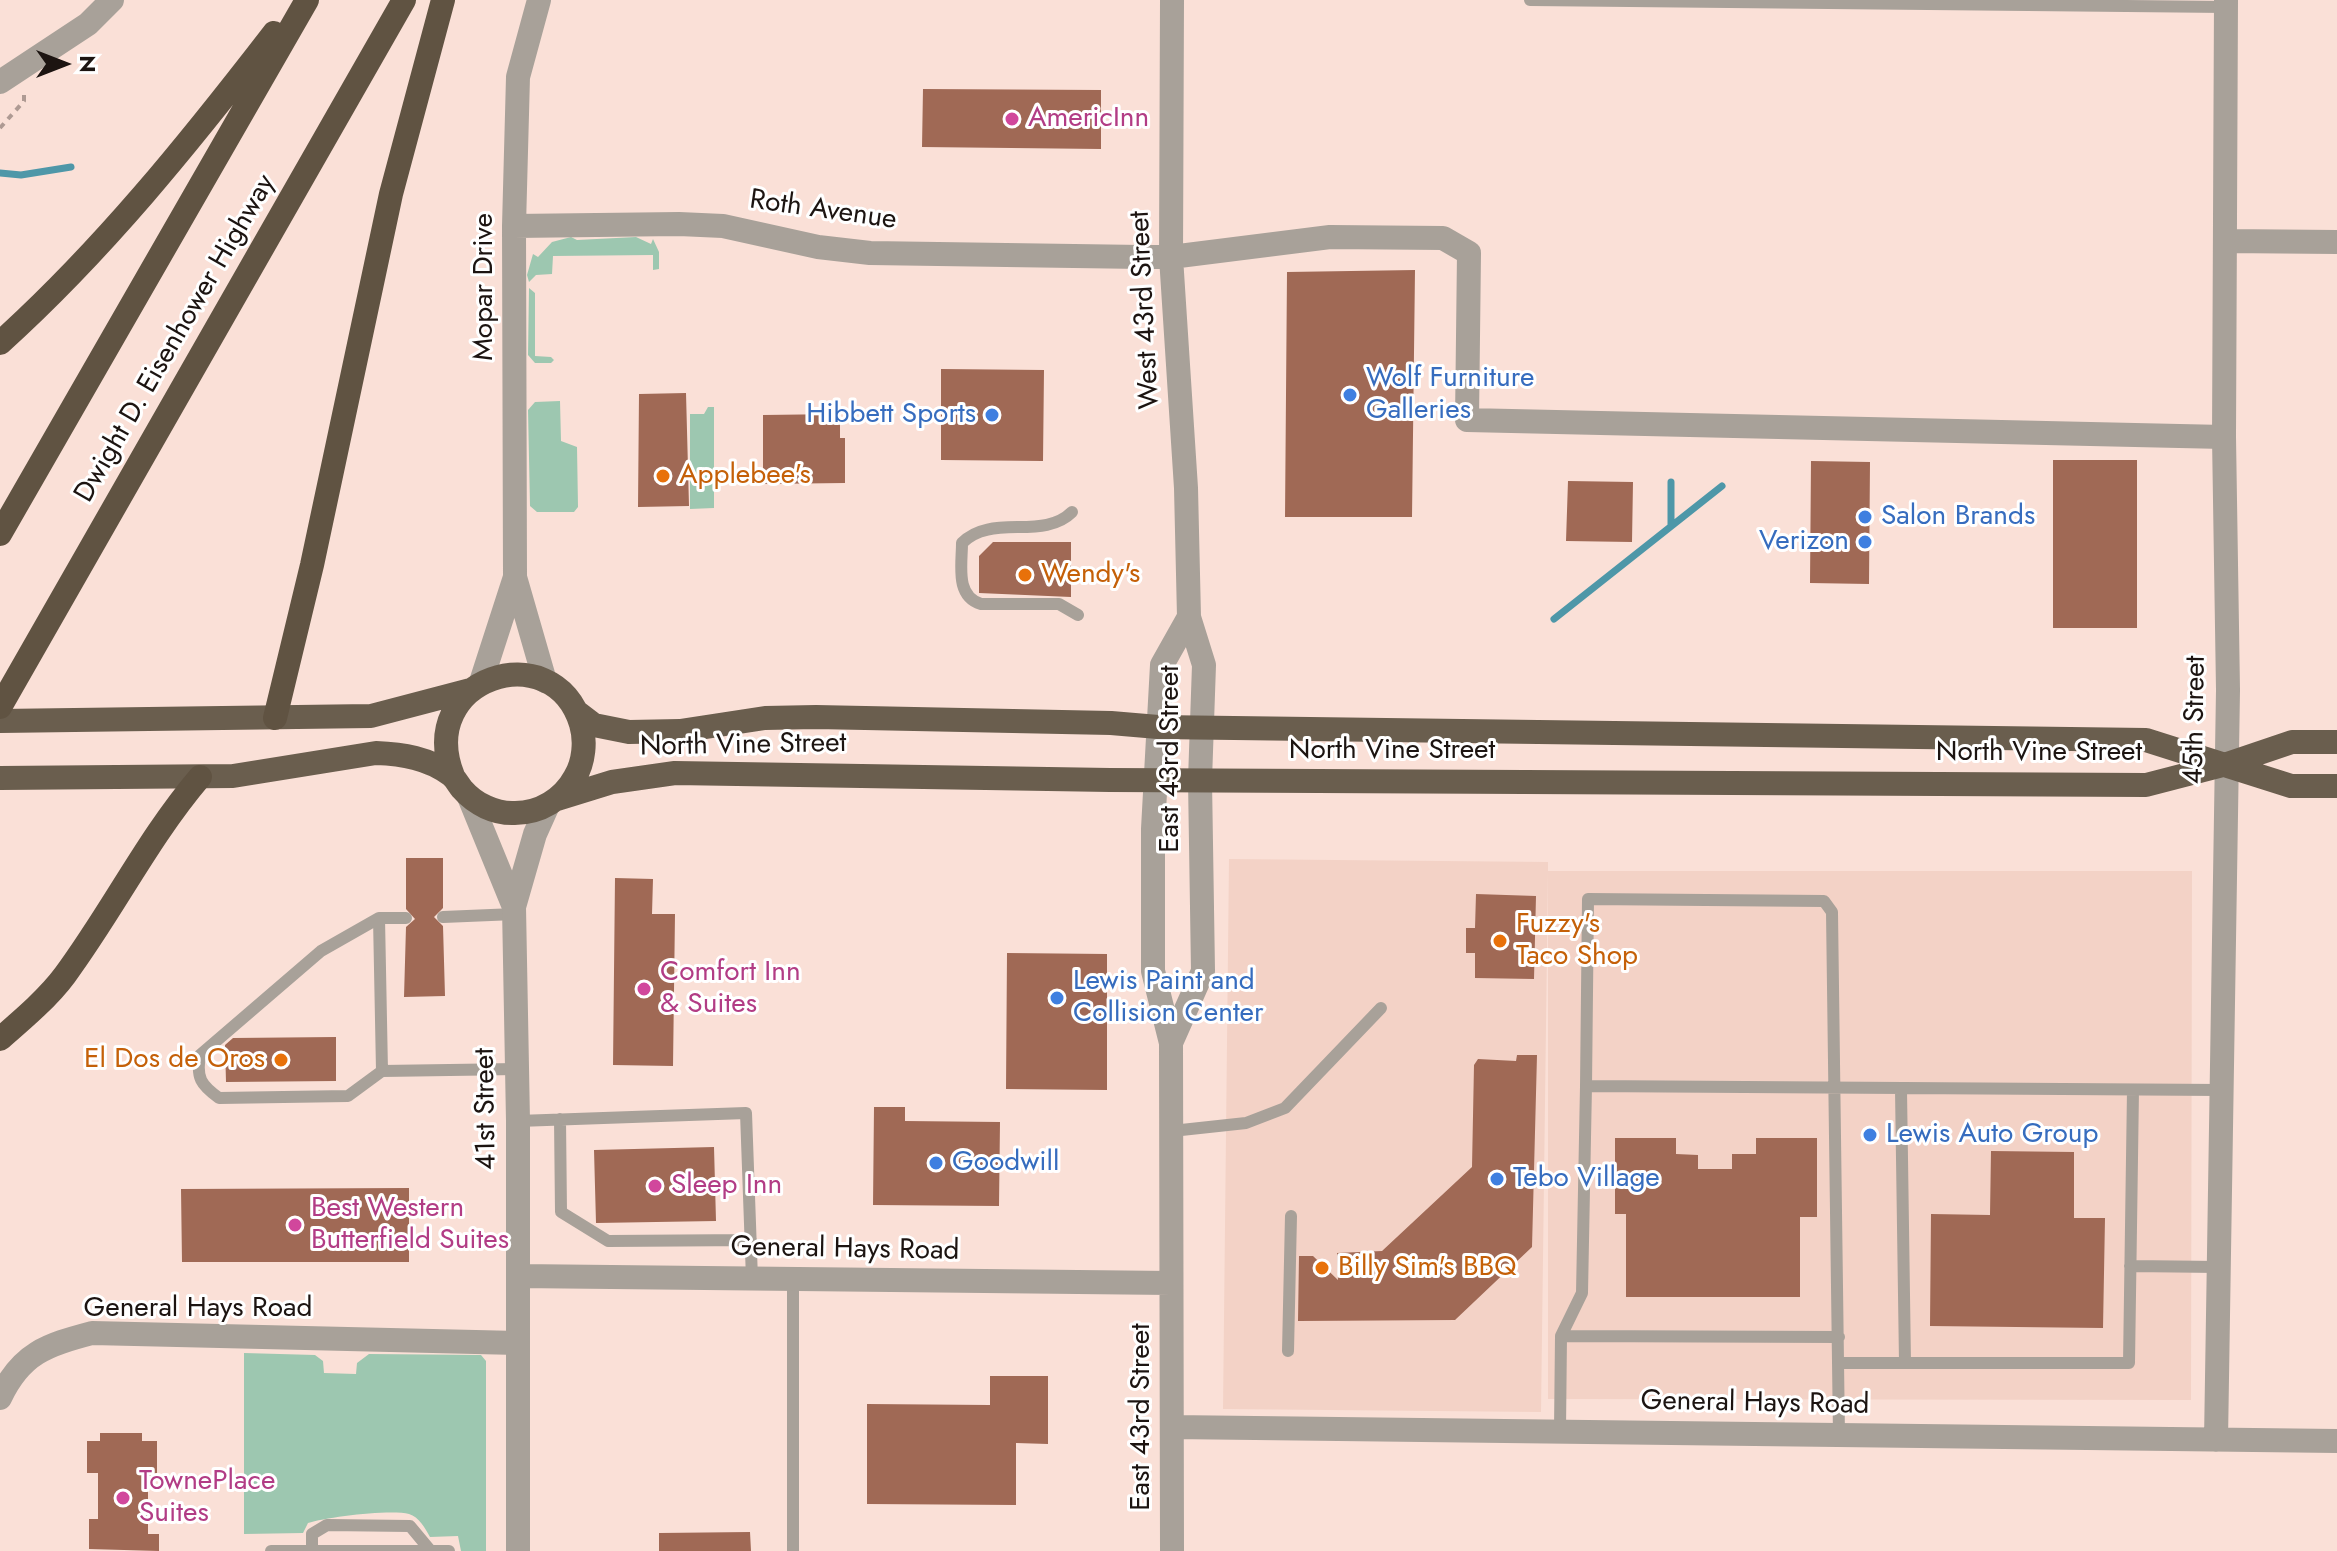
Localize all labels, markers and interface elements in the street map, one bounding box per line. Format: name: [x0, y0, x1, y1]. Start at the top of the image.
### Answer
north arrow: [24, 24, 104, 104]
text: N: [72, 55, 104, 73]
place label: AmericInn: [1028, 102, 1149, 136]
marker: AmericInn: [1003, 110, 1021, 128]
street label: Dwight D. Eisenhower Highway: [68, 169, 284, 509]
street label: Roth Avenue: [747, 184, 899, 238]
street label: West 43rd Street: [1124, 210, 1168, 410]
street label: Mopar Drive: [468, 213, 502, 361]
place label: Wolf Furniture Galleries: [1366, 362, 1534, 428]
marker: Wolf Furniture Galleries: [1341, 386, 1359, 404]
place label: Hibbett Sports: [806, 398, 976, 432]
marker: Hibbett Sports: [983, 406, 1001, 424]
place label: Applebee's: [679, 459, 811, 493]
marker: Applebee's: [654, 467, 672, 485]
place label: Salon Brands: [1881, 500, 2035, 534]
marker: Salon Brands: [1856, 508, 1874, 526]
place label: Verizon: [1759, 525, 1849, 559]
marker: Verizon: [1856, 533, 1874, 551]
place label: Wendy's: [1041, 558, 1140, 592]
marker: Wendy's: [1016, 566, 1034, 584]
street label: 45th Street: [2178, 655, 2214, 785]
street label: East 43rd Street: [1154, 665, 1188, 853]
street label: North Vine Street: [639, 727, 847, 765]
street label: North Vine Street: [1289, 734, 1495, 768]
street label: North Vine Street: [1936, 736, 2142, 770]
place label: Fuzzy's Taco Shop: [1516, 908, 1638, 974]
marker: Fuzzy's Taco Shop: [1491, 932, 1509, 950]
place label: Comfort Inn & Suites: [660, 956, 801, 1022]
place label: Lewis Paint and Collision Center: [1073, 965, 1264, 1031]
marker: Comfort Inn & Suites: [635, 980, 653, 998]
marker: Lewis Paint and Collision Center: [1048, 989, 1066, 1007]
place label: El Dos de Oros: [84, 1043, 265, 1077]
street label: 41st Street: [469, 1048, 505, 1170]
marker: El Dos de Oros: [272, 1051, 290, 1069]
place label: Lewis Auto Group: [1886, 1118, 2098, 1152]
marker: Lewis Auto Group: [1861, 1126, 1879, 1144]
place label: Goodwill: [952, 1146, 1059, 1180]
marker: Goodwill: [927, 1154, 945, 1172]
place label: Tebo Village: [1513, 1162, 1660, 1196]
place label: Sleep Inn: [671, 1169, 782, 1203]
marker: Tebo Village: [1488, 1170, 1506, 1188]
marker: Sleep Inn: [646, 1177, 664, 1195]
place label: Best Western Butterfield Suites: [311, 1192, 509, 1258]
marker: Best Western Butterfield Suites: [286, 1216, 304, 1234]
street label: General Hays Road: [730, 1231, 960, 1269]
place label: Billy Sim's BBQ: [1338, 1251, 1516, 1285]
marker: Billy Sim's BBQ: [1313, 1259, 1331, 1277]
street label: General Hays Road: [84, 1292, 312, 1326]
street label: East 43rd Street: [1125, 1323, 1159, 1511]
street label: General Hays Road: [1640, 1385, 1870, 1423]
place label: TownePlace Suites: [139, 1465, 275, 1531]
marker: TownePlace Suites: [114, 1489, 132, 1507]

